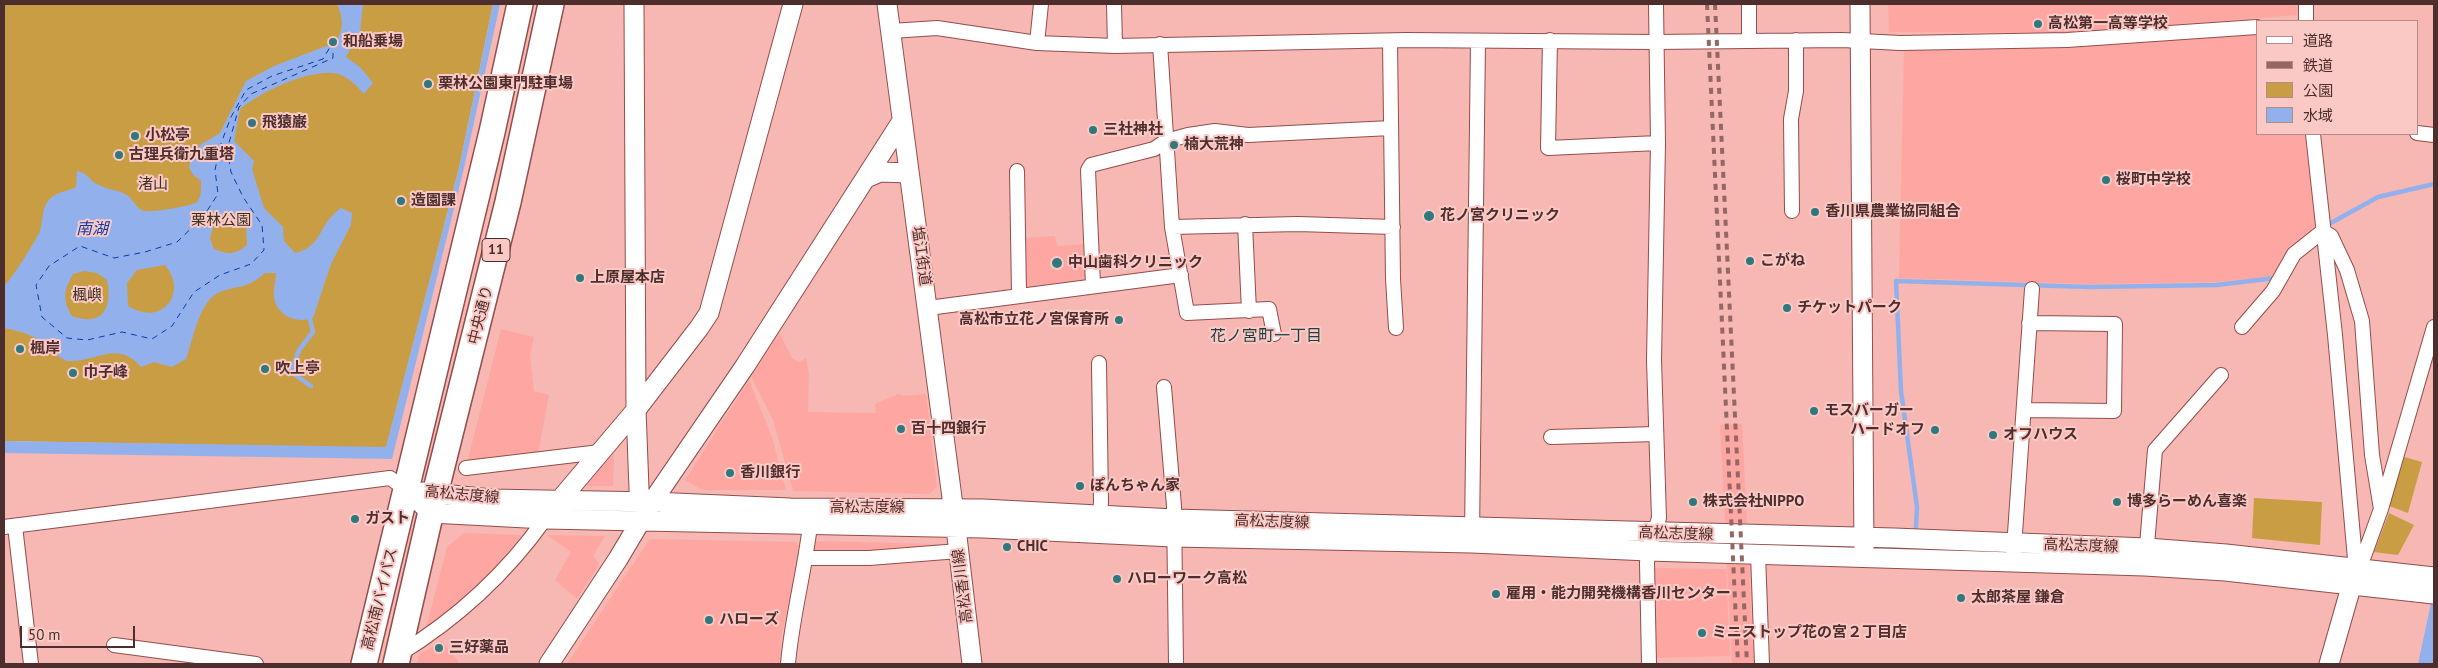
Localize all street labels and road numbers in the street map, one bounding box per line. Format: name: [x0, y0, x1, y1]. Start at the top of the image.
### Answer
street label: 塩江街道: [908, 225, 934, 287]
road number: 11: [482, 238, 510, 262]
street label: 中央通り: [465, 284, 497, 346]
street label: 高松志度線: [424, 483, 500, 507]
street label: 高松志度線: [830, 499, 904, 517]
street label: 高松志度線: [1234, 512, 1310, 532]
street label: 高松志度線: [1638, 524, 1714, 544]
street label: 高松志度線: [2043, 536, 2119, 556]
street label: 高松南バイパス: [359, 546, 401, 652]
street label: 高松香川線: [949, 548, 977, 624]

